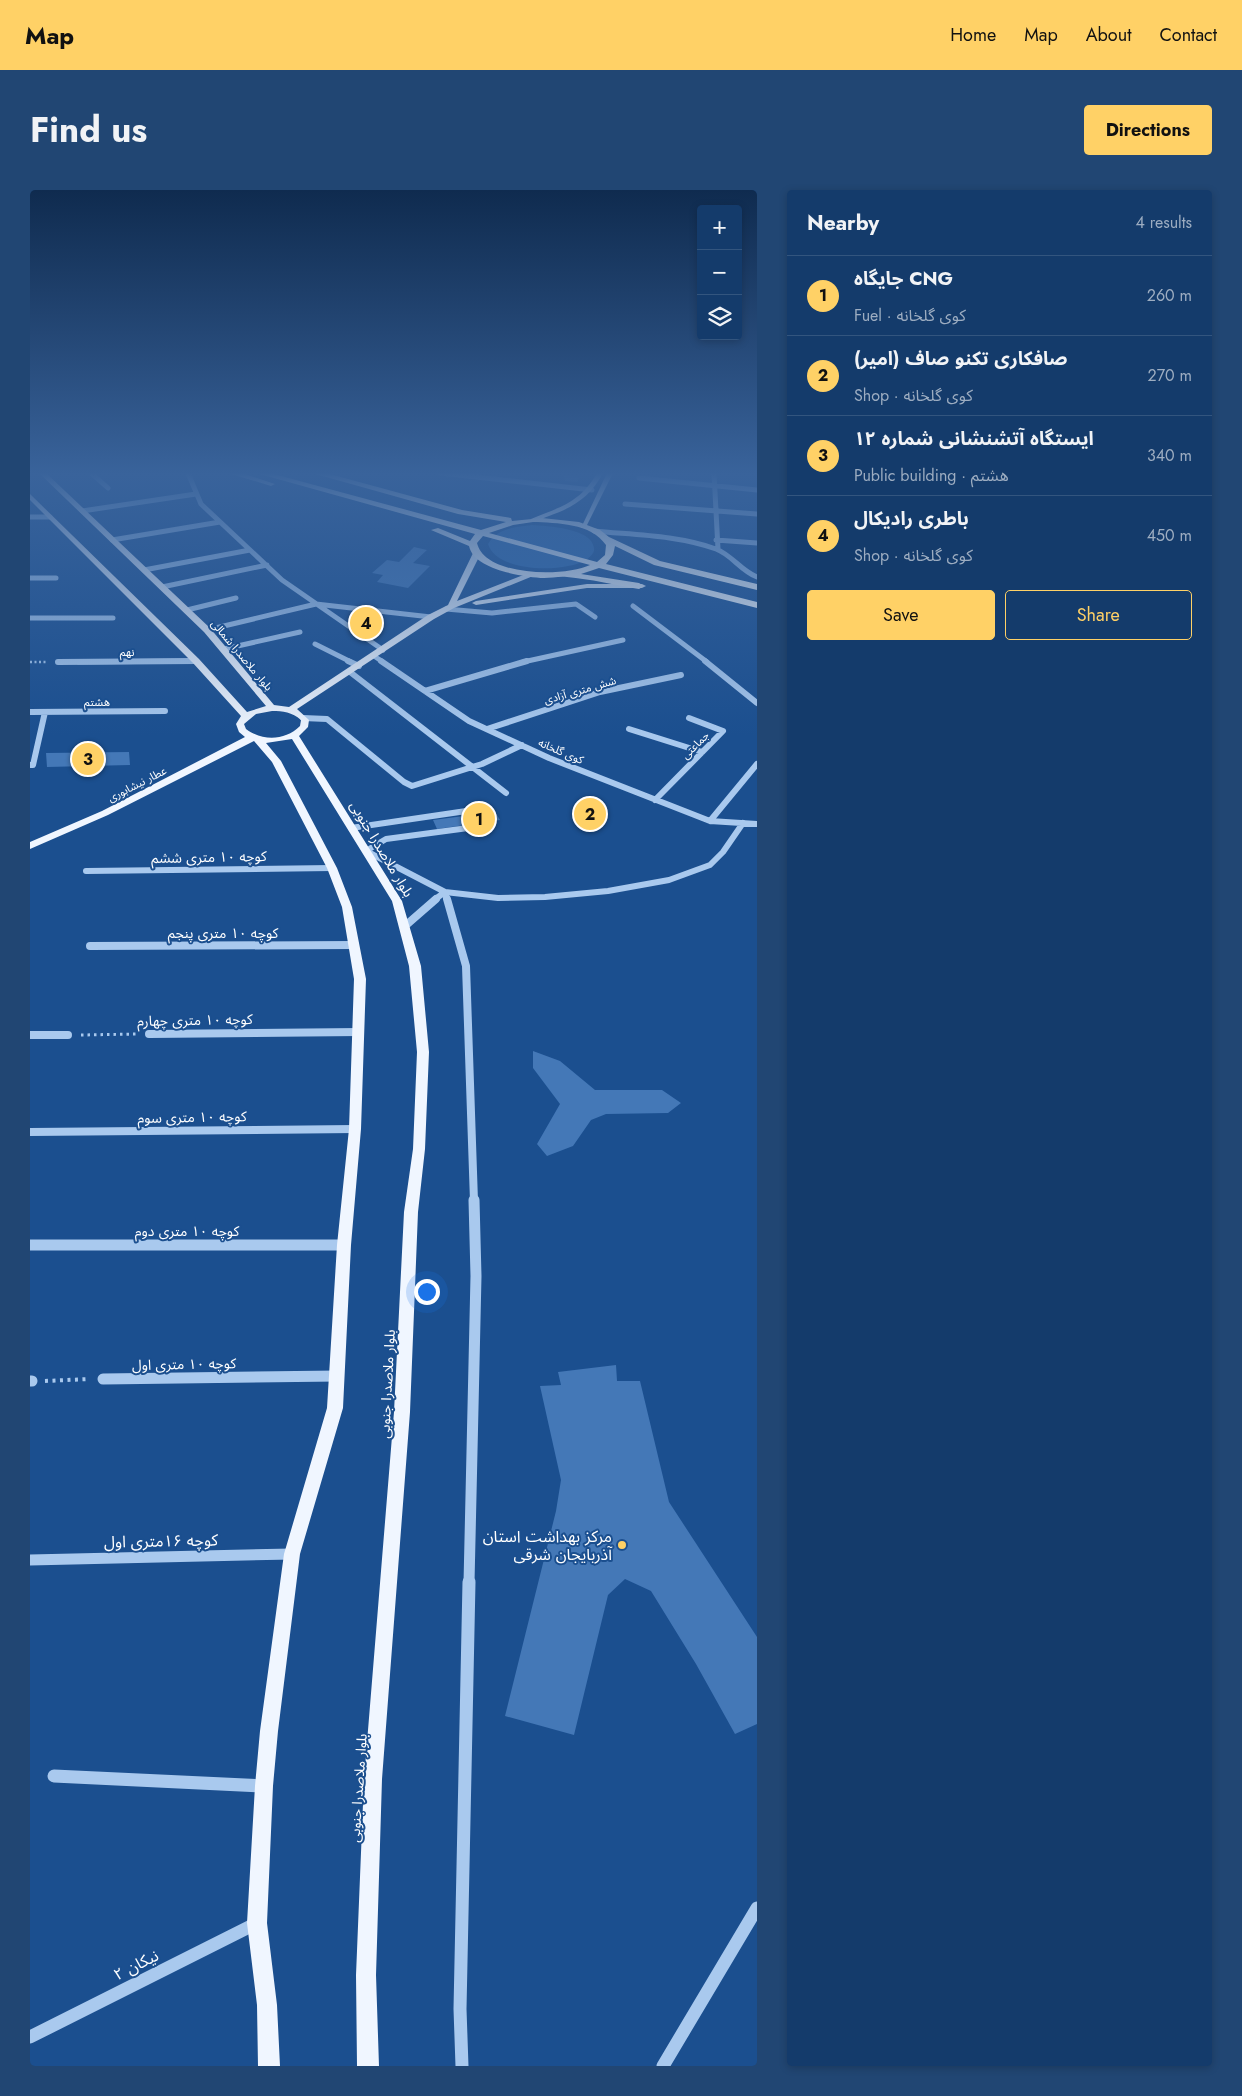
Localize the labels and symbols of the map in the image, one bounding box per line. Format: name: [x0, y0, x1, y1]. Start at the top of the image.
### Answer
pin: 4: [350, 604, 382, 642]
street label: بلوار ملاصدرا شمالی: [207, 616, 277, 694]
street label: نهم: [120, 644, 134, 661]
street label: شش متری آزادی: [542, 672, 618, 708]
street label: هشتم: [84, 694, 110, 711]
street label: جماعتی: [677, 727, 713, 763]
street label: کوی گلخانه: [536, 734, 587, 768]
pin: 3: [72, 740, 104, 778]
street label: عطار نیشابوری: [105, 762, 170, 806]
pin: 2: [574, 795, 606, 833]
street label: بلوار ملاصدرا جنوبی: [345, 797, 419, 901]
pin: 1: [463, 800, 495, 838]
street label: کوچه ۱۰ متری ششم: [151, 846, 267, 869]
street label: کوچه ۱۰ متری پنجم: [168, 923, 279, 944]
street label: کوچه ۱۰ متری چهارم: [137, 1009, 253, 1032]
street label: کوچه ۱۰ متری سوم: [137, 1106, 247, 1129]
street label: کوچه ۱۰ متری دوم: [135, 1221, 239, 1242]
your location: [414, 1279, 440, 1305]
street label: بلوار ملاصدرا جنوبی: [374, 1329, 400, 1439]
street label: کوچه ۱۰ متری اول: [132, 1353, 236, 1375]
place label: مرکز بهداشت استان آذربایجان شرقی: [483, 1525, 613, 1566]
street label: کوچه ۱۶متری اول: [104, 1528, 219, 1553]
marker: مرکز بهداشت استان آذربایجان شرقی: [616, 1539, 628, 1551]
street label: بلوار ملاصدرا جنوبی: [344, 1733, 372, 1843]
street label: نیکان ۲: [109, 1944, 163, 1986]

